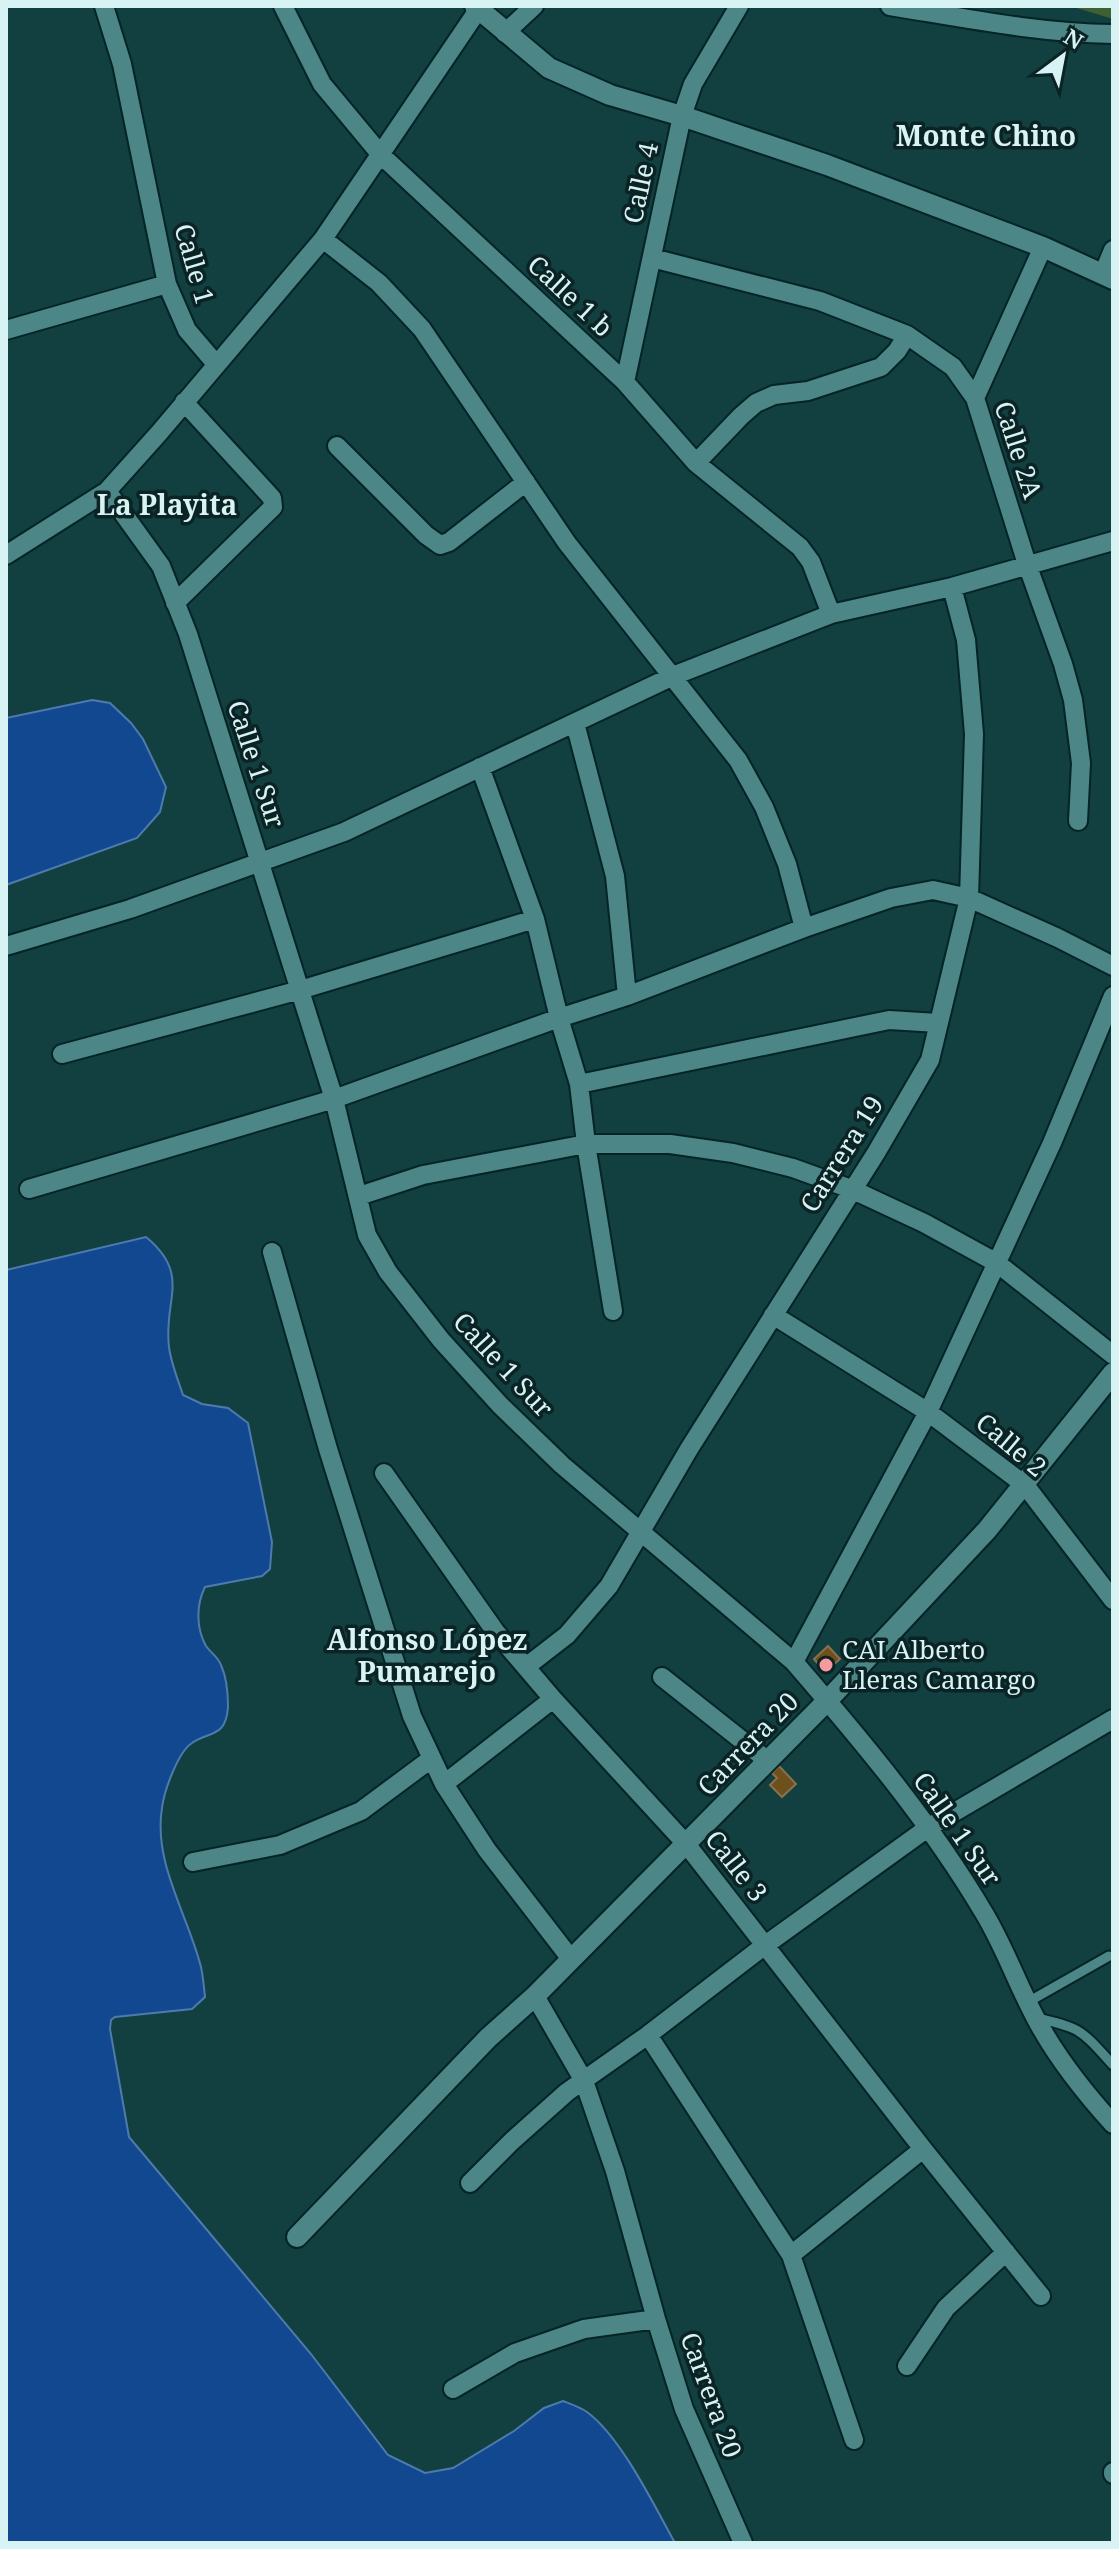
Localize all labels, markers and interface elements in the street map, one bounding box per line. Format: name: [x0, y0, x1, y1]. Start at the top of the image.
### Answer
north arrow: [1023, 16, 1103, 96]
text: N: [1059, 21, 1089, 56]
district label: Monte Chino: [896, 116, 1076, 154]
street label: Calle 4: [614, 139, 666, 227]
street label: Calle 1: [166, 219, 224, 308]
street label: Calle 1 b: [520, 246, 621, 344]
street label: Calle 2A: [986, 396, 1052, 504]
district label: La Playita: [97, 485, 237, 523]
street label: Calle 1 Sur: [219, 696, 294, 832]
street label: Carrera 19: [791, 1088, 891, 1219]
street label: Calle 1 Sur: [446, 1304, 562, 1425]
street label: Calle 2: [969, 1404, 1055, 1484]
district label: Alfonso López Pumarejo: [327, 1620, 527, 1690]
place label: CAI Alberto Lleras Camargo: [842, 1631, 1036, 1697]
marker: CAI Alberto Lleras Camargo: [817, 1656, 835, 1674]
street label: Carrera 20: [689, 1684, 806, 1803]
street label: Calle 1 Sur: [905, 1764, 1010, 1893]
street label: Calle 3: [697, 1822, 776, 1909]
street label: Carrera 20: [673, 2327, 751, 2462]

